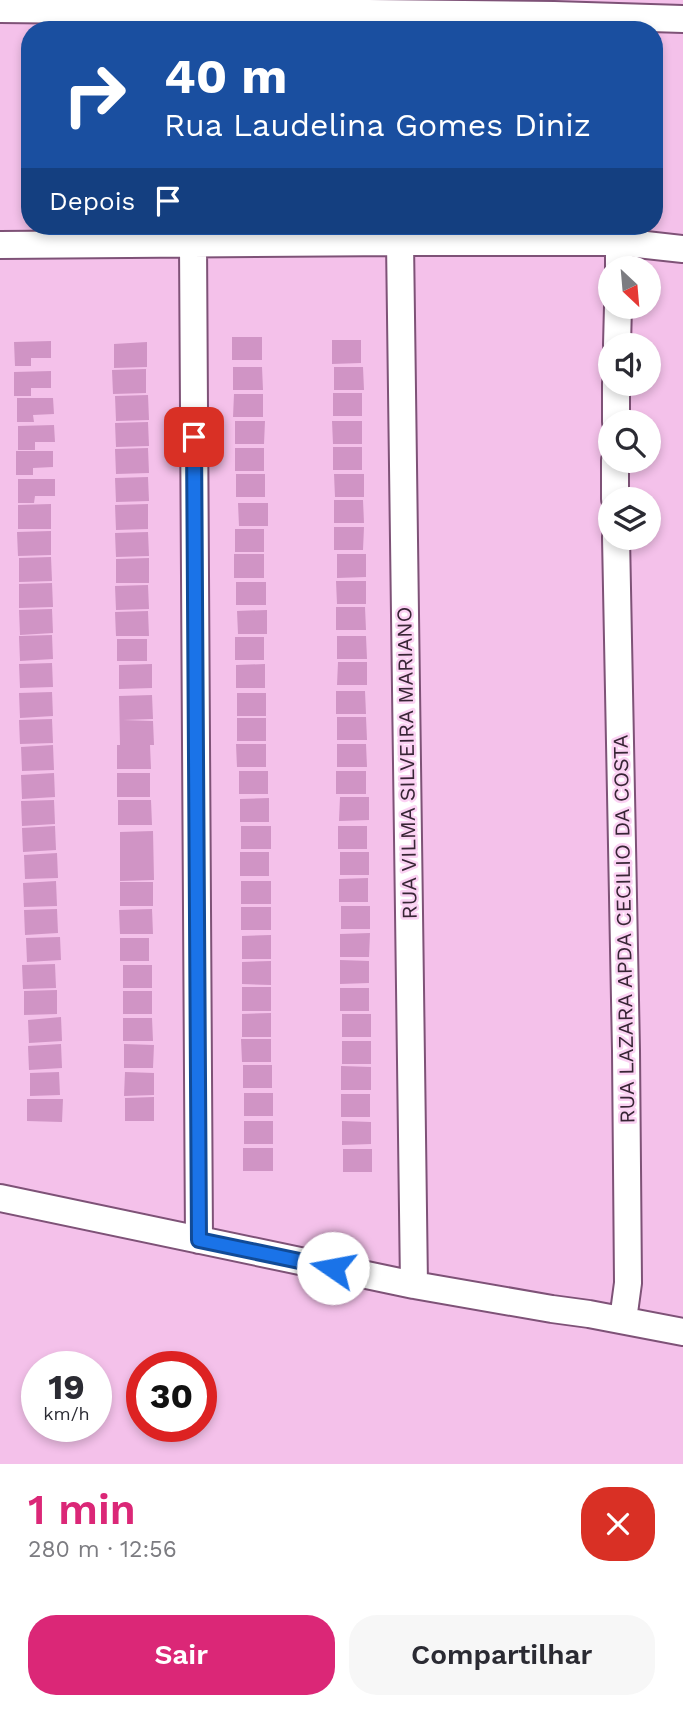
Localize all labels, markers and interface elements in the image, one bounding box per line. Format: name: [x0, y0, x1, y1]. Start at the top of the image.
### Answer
text: 40 m: [164, 47, 287, 105]
icon: right: [49, 49, 140, 140]
text: Rua Laudelina Gomes Diniz: [164, 106, 591, 144]
icon: arrive: [149, 182, 187, 220]
text: Depois: [49, 186, 135, 216]
north arrow: [598, 256, 662, 318]
map controls: [598, 256, 661, 550]
button: sound: [598, 333, 661, 396]
pin: [164, 407, 224, 467]
button: search: [598, 410, 661, 473]
icon: arrive: [175, 418, 213, 456]
button: layers: [598, 487, 661, 550]
street label: RUA VILMA SILVEIRA MARIANO: [391, 606, 422, 920]
street label: RUA LAZARA APDA CECILIO DA COSTA: [608, 734, 639, 1124]
position arrow: [296, 1231, 370, 1305]
speed limit sign: 30: [126, 1351, 217, 1442]
text: 19: [48, 1366, 85, 1408]
text: km/h: [43, 1403, 90, 1424]
text: 1 min: [28, 1485, 136, 1534]
button: close: [581, 1487, 655, 1561]
text: 280 m · 12:56: [28, 1536, 177, 1563]
button: Sair: [28, 1615, 335, 1695]
button: Compartilhar: [349, 1615, 655, 1695]

